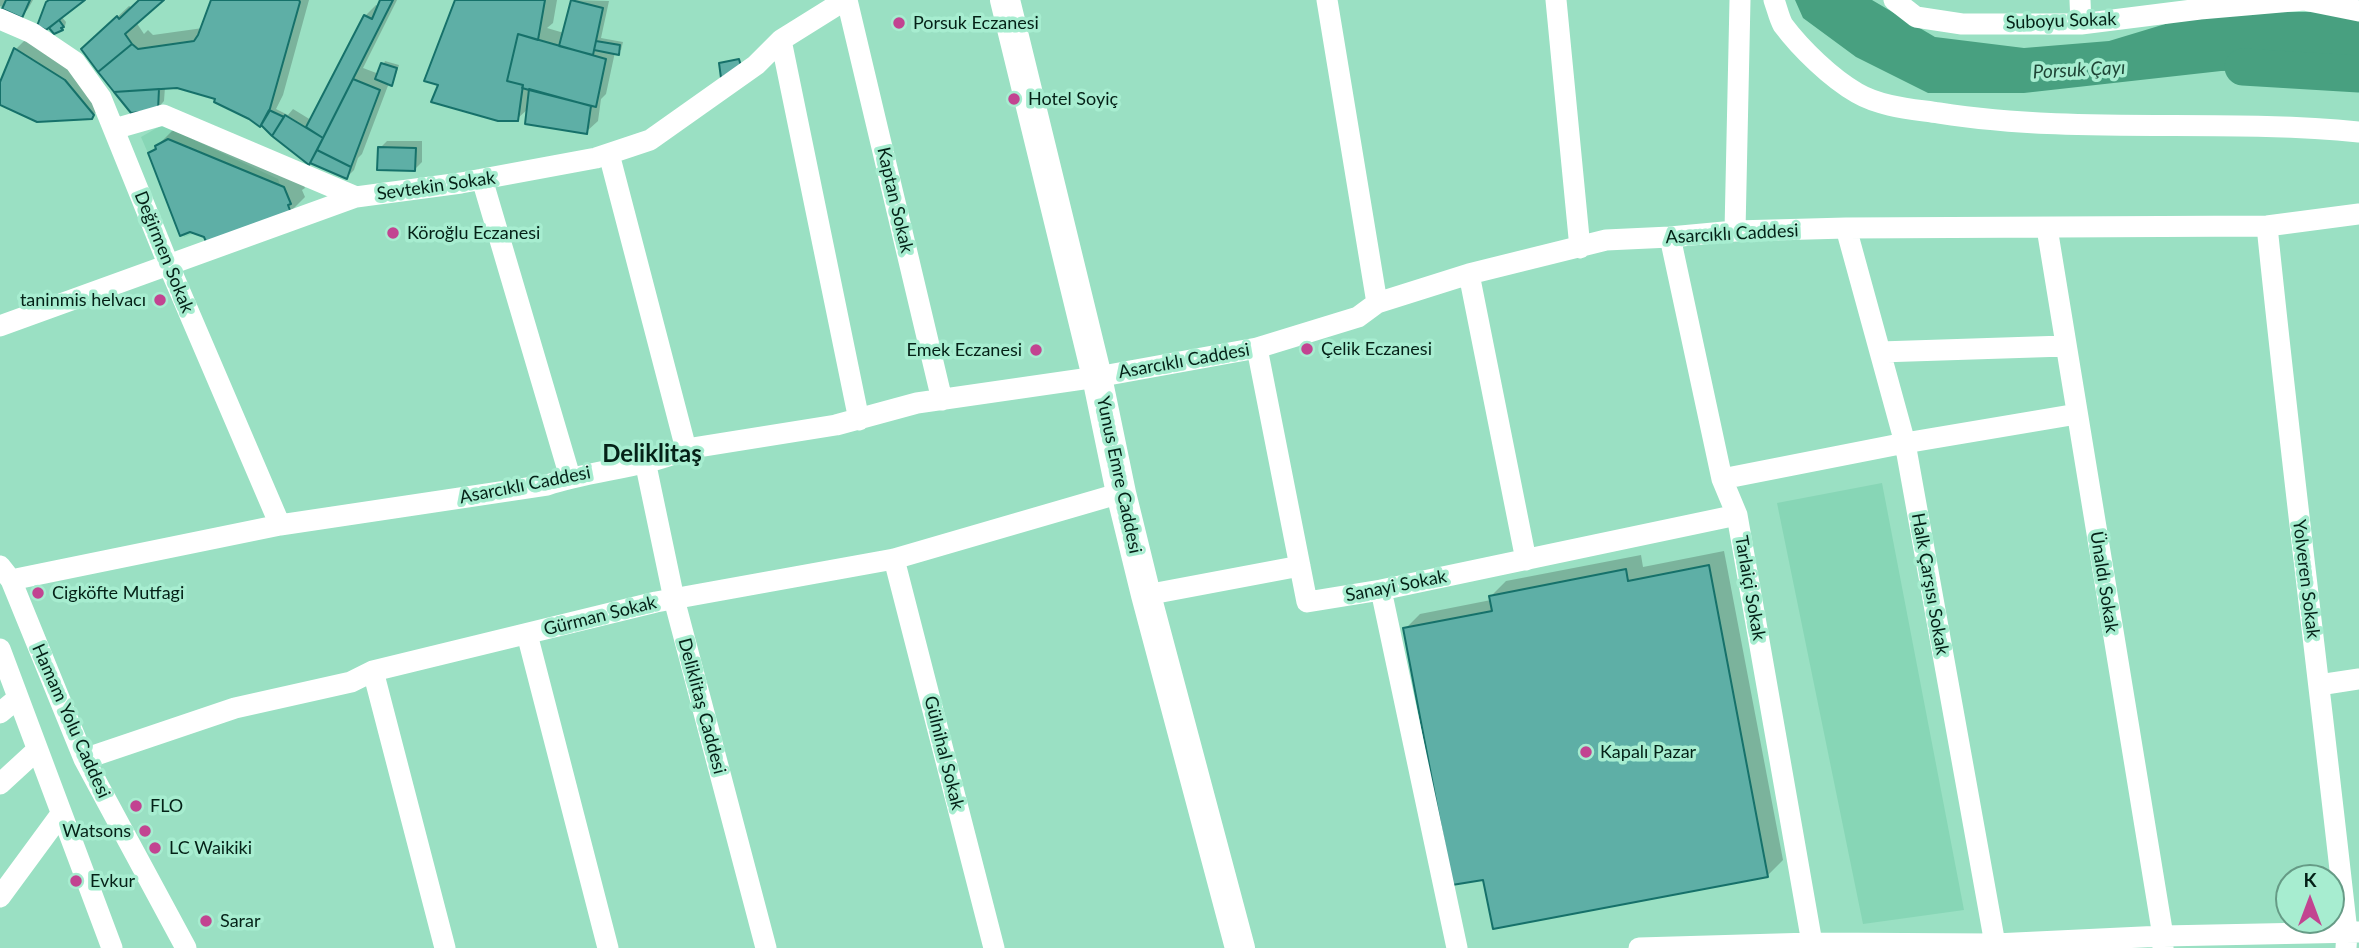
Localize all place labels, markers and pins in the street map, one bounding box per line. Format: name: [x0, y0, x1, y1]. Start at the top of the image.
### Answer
place label: Porsuk Eczanesi: [913, 12, 1039, 34]
marker: Porsuk Eczanesi: [891, 15, 907, 31]
place label: Hotel Soyiç: [1028, 88, 1118, 110]
marker: Hotel Soyiç: [1006, 91, 1022, 107]
place label: Köroğlu Eczanesi: [407, 222, 540, 244]
marker: Köroğlu Eczanesi: [385, 225, 401, 241]
place label: taninmis helvacı: [20, 289, 146, 311]
marker: taninmis helvacı: [152, 292, 168, 308]
place label: Çelik Eczanesi: [1321, 338, 1432, 360]
place label: Emek Eczanesi: [906, 339, 1022, 361]
marker: Çelik Eczanesi: [1299, 341, 1315, 357]
marker: Emek Eczanesi: [1028, 342, 1044, 358]
place label: Cigköfte Mutfagi: [52, 582, 184, 604]
marker: Cigköfte Mutfagi: [30, 585, 46, 601]
place label: Kapalı Pazar: [1600, 741, 1696, 763]
marker: Kapalı Pazar: [1578, 744, 1594, 760]
place label: FLO: [150, 795, 183, 817]
marker: FLO: [128, 798, 144, 814]
place label: Watsons: [62, 820, 131, 842]
marker: Watsons: [137, 823, 153, 839]
place label: LC Waikiki: [169, 837, 252, 859]
marker: LC Waikiki: [147, 840, 163, 856]
place label: Evkur: [90, 870, 135, 892]
marker: Evkur: [68, 873, 84, 889]
place label: Sarar: [220, 910, 260, 932]
marker: Sarar: [198, 913, 214, 929]

